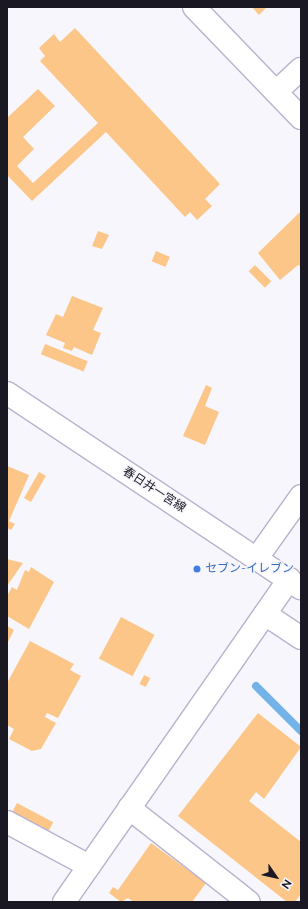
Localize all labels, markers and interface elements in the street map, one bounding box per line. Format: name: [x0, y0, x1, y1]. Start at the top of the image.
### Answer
street label: 春日井一宮線: [120, 464, 188, 516]
place label: セブン-イレブン: [205, 562, 294, 576]
marker: セブン-イレブン: [192, 564, 202, 574]
north arrow: [256, 857, 296, 897]
text: N: [279, 877, 294, 891]

